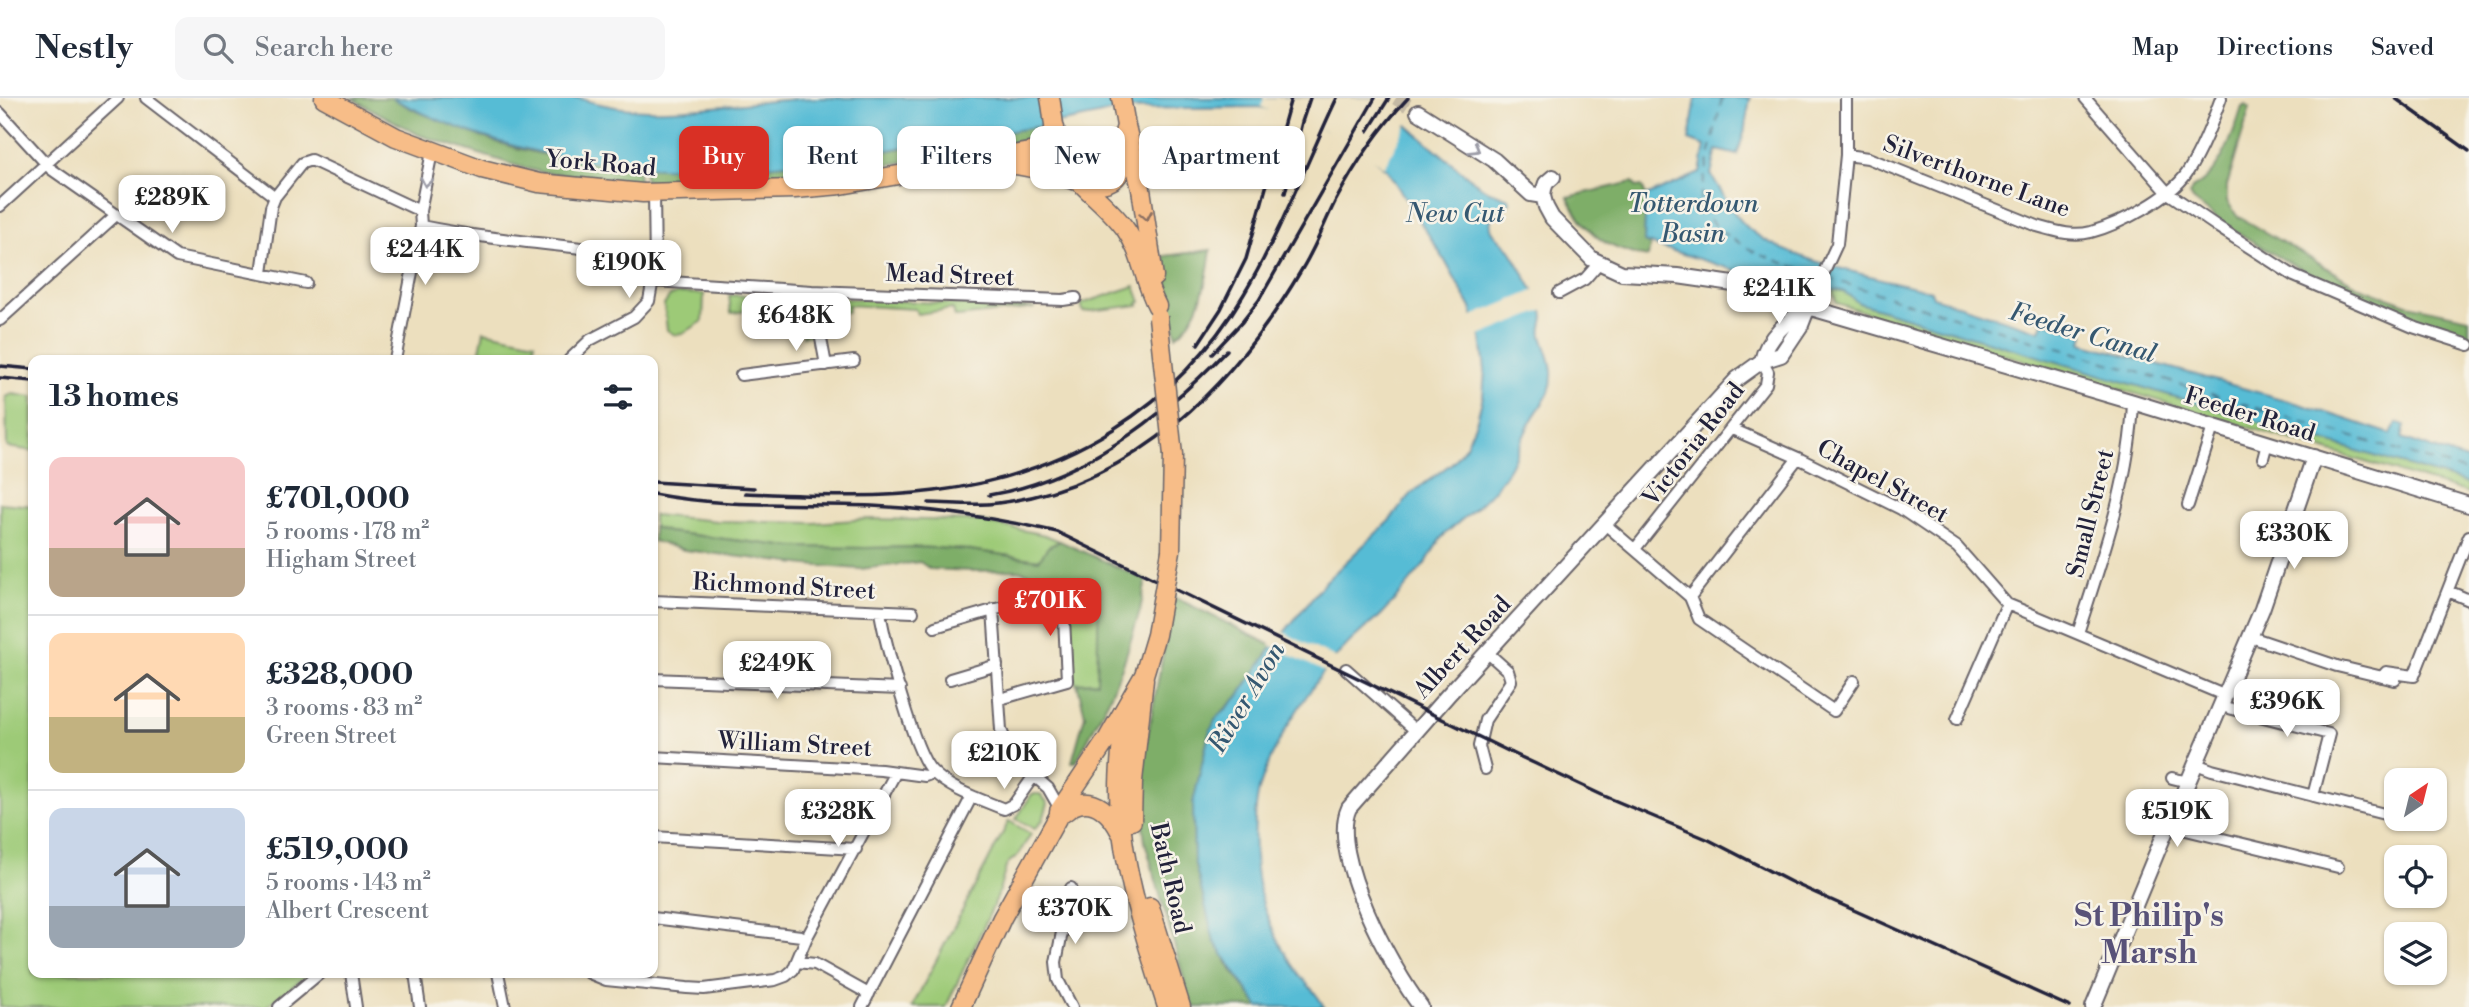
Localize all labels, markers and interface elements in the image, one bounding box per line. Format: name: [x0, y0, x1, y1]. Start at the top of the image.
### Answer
search box: [175, 17, 665, 80]
text: Nestly: [35, 28, 133, 69]
icon: search: [199, 29, 237, 67]
text: Search here: [255, 32, 393, 64]
text: Map: [2132, 33, 2179, 63]
text: Directions: [2217, 33, 2333, 63]
text: Saved: [2371, 33, 2434, 63]
chip: Buy: [679, 126, 769, 189]
chip: Rent: [783, 126, 883, 189]
chip: Filters: [897, 126, 1016, 189]
chip: New: [1030, 126, 1125, 189]
chip: Apartment: [1139, 126, 1305, 189]
street label: Silverthorne Lane: [1879, 129, 2074, 225]
one-way arrow: [1468, 140, 1481, 153]
street label: York Road: [543, 144, 658, 184]
pin: £289K: [123, 176, 221, 235]
one-way arrow: [419, 176, 434, 187]
text: £289K: [134, 184, 210, 212]
water label: Totterdown Basin: [1628, 188, 1759, 250]
water label: New Cut: [1405, 198, 1505, 230]
one-way arrow: [1138, 210, 1153, 222]
pin: £244K: [376, 228, 474, 287]
text: £244K: [386, 236, 464, 264]
pin: £190K: [580, 240, 678, 300]
text: £190K: [592, 249, 666, 277]
street label: Mead Street: [885, 259, 1016, 293]
pin: £241K: [1730, 266, 1828, 326]
text: £241K: [1743, 275, 1815, 303]
pin: £648K: [747, 294, 845, 353]
water label: Feeder Canal: [2005, 295, 2161, 371]
text: £648K: [758, 302, 834, 330]
street label: Victoria Road: [1635, 376, 1752, 513]
text: 13 homes: [49, 378, 179, 416]
icon: filters: [599, 378, 637, 416]
street label: Feeder Road: [2181, 381, 2319, 449]
street label: Chapel Street: [1811, 433, 1954, 531]
street label: Small Street: [2061, 445, 2122, 581]
text: £701,000: [266, 480, 410, 518]
icon: home: [105, 485, 189, 569]
pin: £330K: [2245, 512, 2343, 571]
text: 5 rooms · 178 m²: [266, 518, 429, 546]
text: £330K: [2256, 520, 2332, 548]
text: Higham Street: [266, 546, 417, 574]
street label: Richmond Street: [692, 567, 877, 607]
pin: £701K: [1001, 578, 1099, 638]
text: £701K: [1014, 587, 1086, 615]
street label: Albert Road: [1407, 590, 1518, 706]
water label: River Avon: [1201, 636, 1293, 760]
pin: £249K: [728, 642, 826, 701]
text: £249K: [739, 650, 815, 678]
text: £328,000: [266, 656, 413, 694]
icon: home: [105, 661, 189, 745]
pin: £396K: [2238, 680, 2336, 739]
text: £396K: [2250, 688, 2324, 716]
text: 3 rooms · 83 m²: [266, 694, 422, 722]
text: Green Street: [266, 722, 397, 750]
street label: William Street: [716, 726, 873, 764]
pin: £210K: [955, 732, 1053, 791]
text: £210K: [967, 740, 1041, 768]
north arrow: [2384, 768, 2446, 831]
map controls: [2384, 768, 2447, 985]
pin: £328K: [789, 790, 887, 849]
pin: £519K: [2128, 790, 2226, 849]
text: £328K: [801, 798, 875, 826]
text: £519K: [2142, 798, 2212, 826]
street label: Bath Road: [1143, 819, 1197, 937]
text: £519,000: [266, 831, 409, 869]
icon: home: [105, 836, 189, 920]
button: locate: [2384, 845, 2447, 908]
text: 5 rooms · 143 m²: [266, 869, 431, 897]
pin: £370K: [1026, 886, 1124, 946]
text: £370K: [1038, 895, 1112, 923]
district label: St Philip's Marsh: [2074, 896, 2224, 973]
text: Albert Crescent: [266, 897, 429, 925]
button: layers: [2384, 922, 2447, 985]

